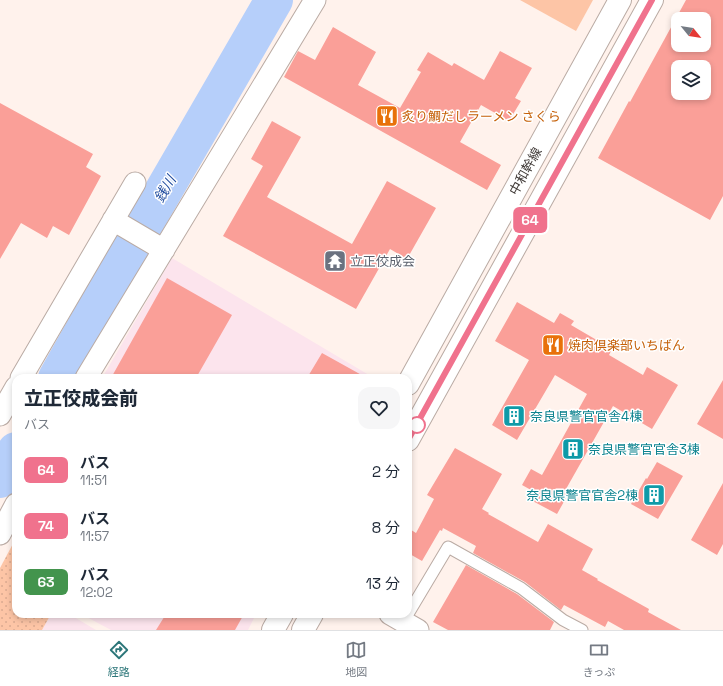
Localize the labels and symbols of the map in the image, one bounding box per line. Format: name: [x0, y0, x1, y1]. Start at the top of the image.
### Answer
north arrow: [671, 12, 711, 52]
restaurant icon: 炙り鯛だしラーメン さくら: [374, 103, 400, 129]
place label: 炙り鯛だしラーメン さくら: [402, 108, 561, 125]
street label: 中和幹線: [505, 144, 545, 198]
water label: 銭川: [150, 171, 181, 206]
line badge: 64: [512, 207, 548, 233]
temple icon: 立正佼成会: [322, 248, 348, 274]
place label: 立正佼成会: [350, 253, 415, 270]
restaurant icon: 焼肉倶楽部いちばん: [540, 332, 566, 358]
place label: 焼肉倶楽部いちばん: [568, 337, 685, 354]
building icon: 奈良県警官官舎4棟: [501, 403, 527, 429]
place label: 奈良県警官官舎4棟: [530, 408, 642, 425]
unlabelled marker: [408, 416, 426, 434]
building icon: 奈良県警官官舎3棟: [560, 436, 586, 462]
place label: 奈良県警官官舎3棟: [588, 441, 700, 458]
building icon: 奈良県警官官舎2棟: [641, 482, 667, 508]
place label: 奈良県警官官舎2棟: [526, 487, 638, 504]

